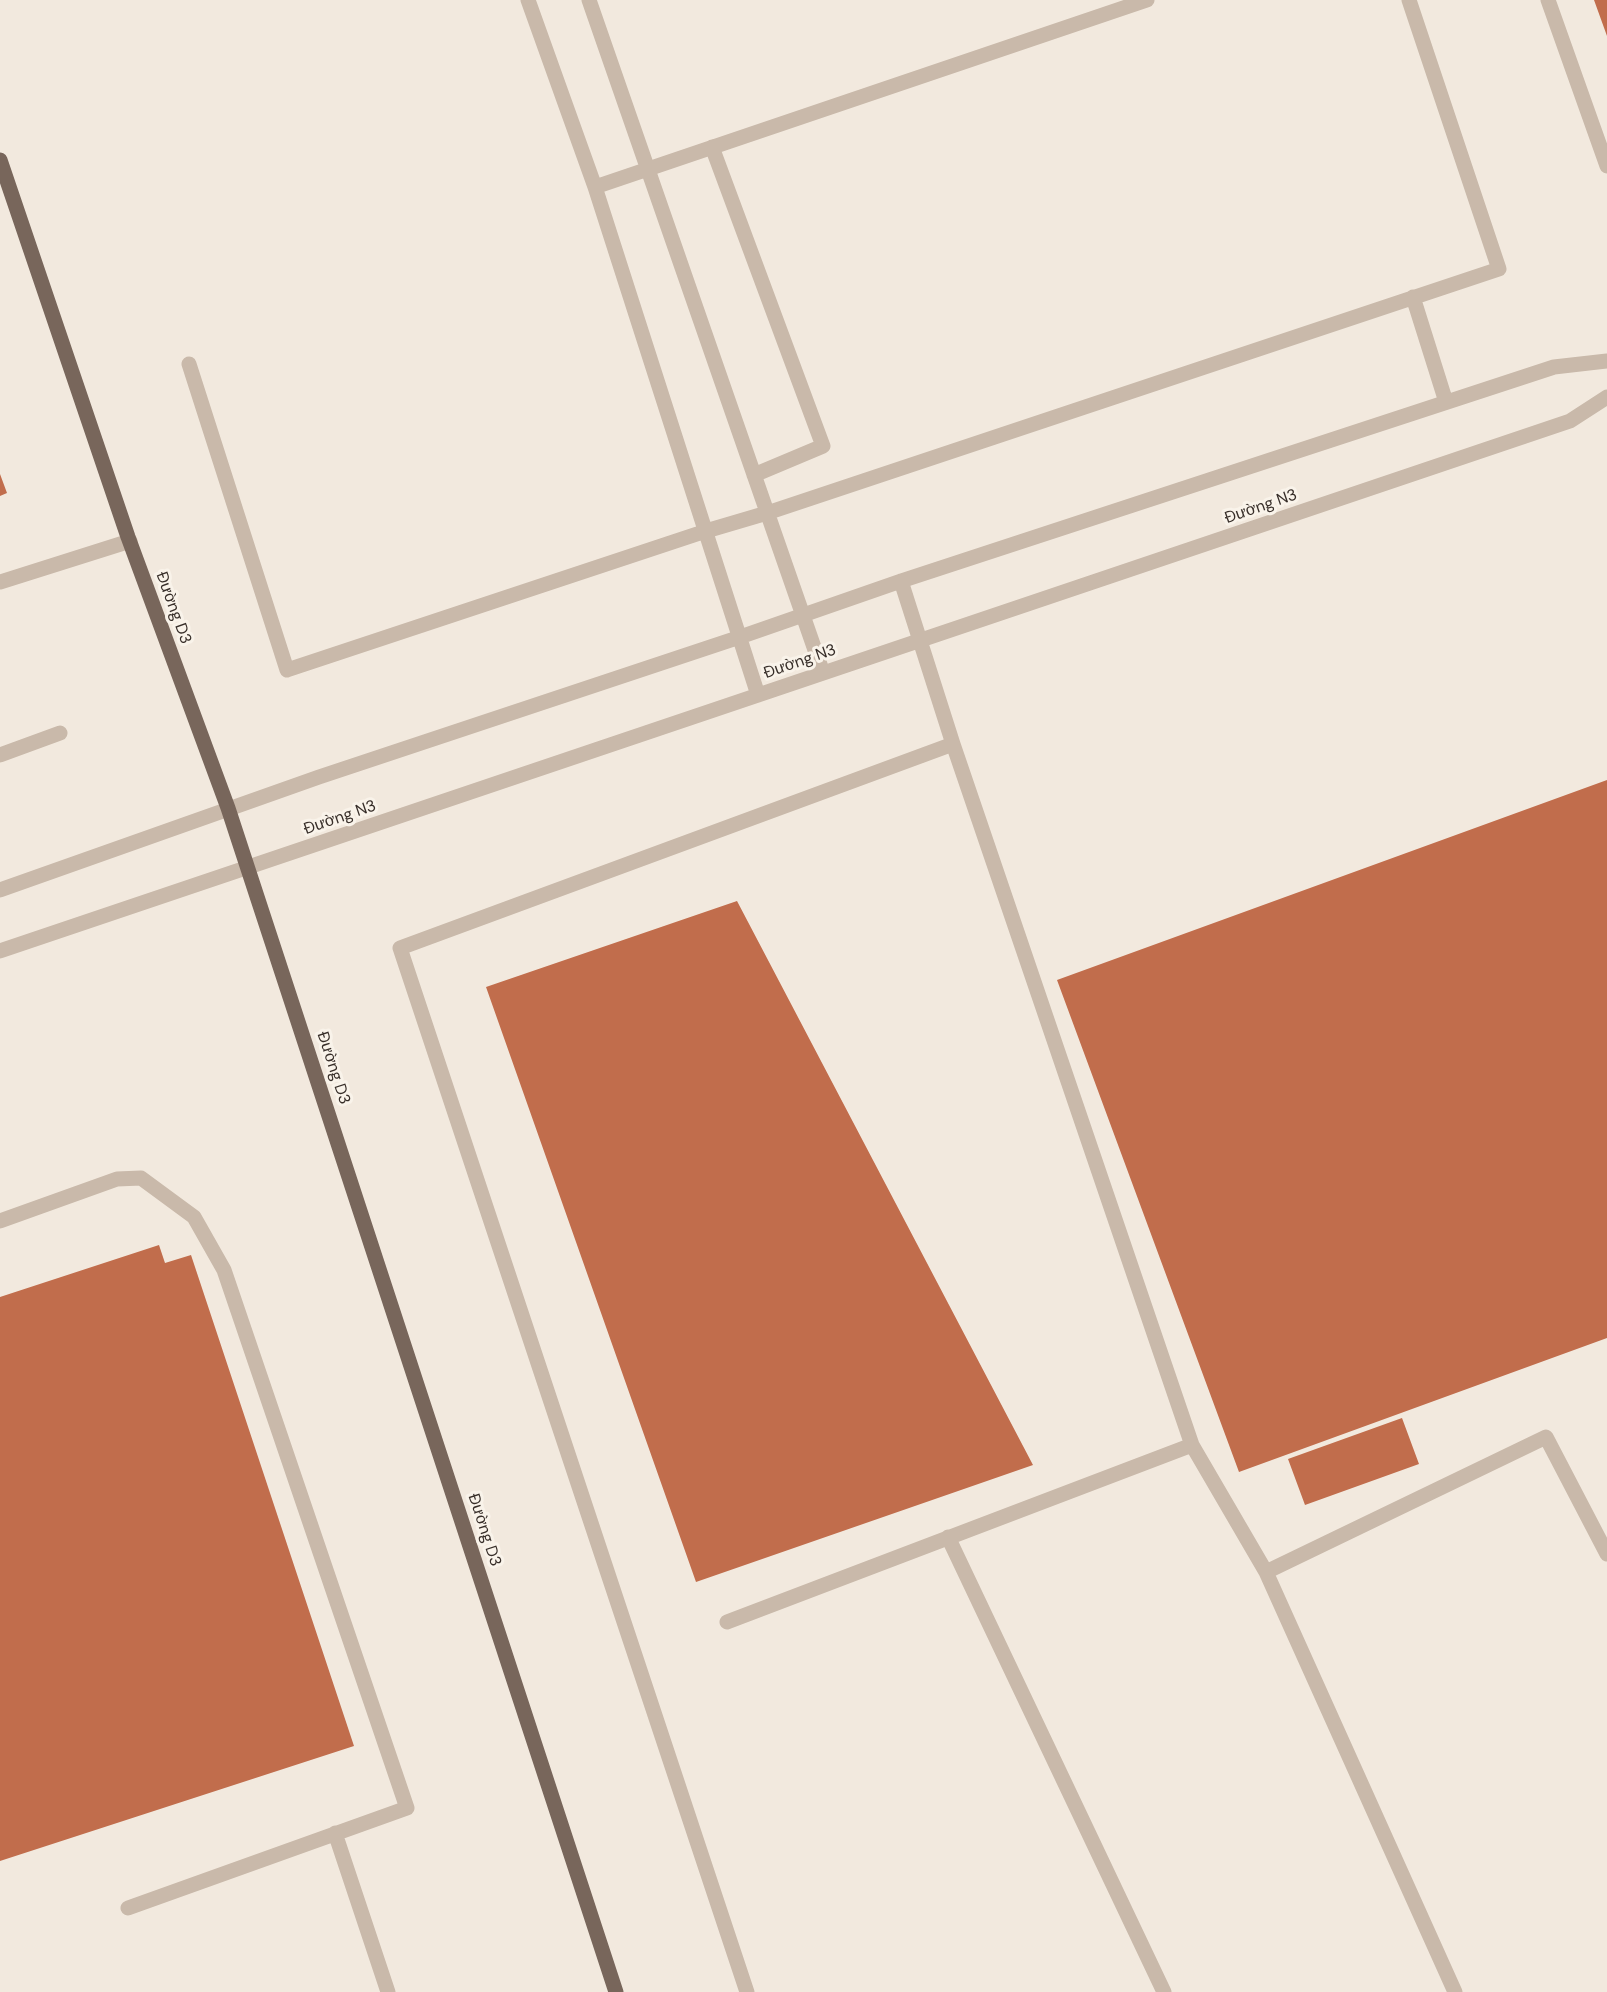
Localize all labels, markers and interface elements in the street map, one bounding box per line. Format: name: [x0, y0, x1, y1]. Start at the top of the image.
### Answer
street label: Đường N3: [1222, 486, 1300, 528]
street label: Đường D3: [151, 569, 195, 647]
street label: Đường N3: [761, 641, 839, 683]
street label: Đường N3: [301, 797, 379, 839]
street label: Đường D3: [312, 1029, 354, 1107]
street label: Đường D3: [463, 1491, 505, 1569]

